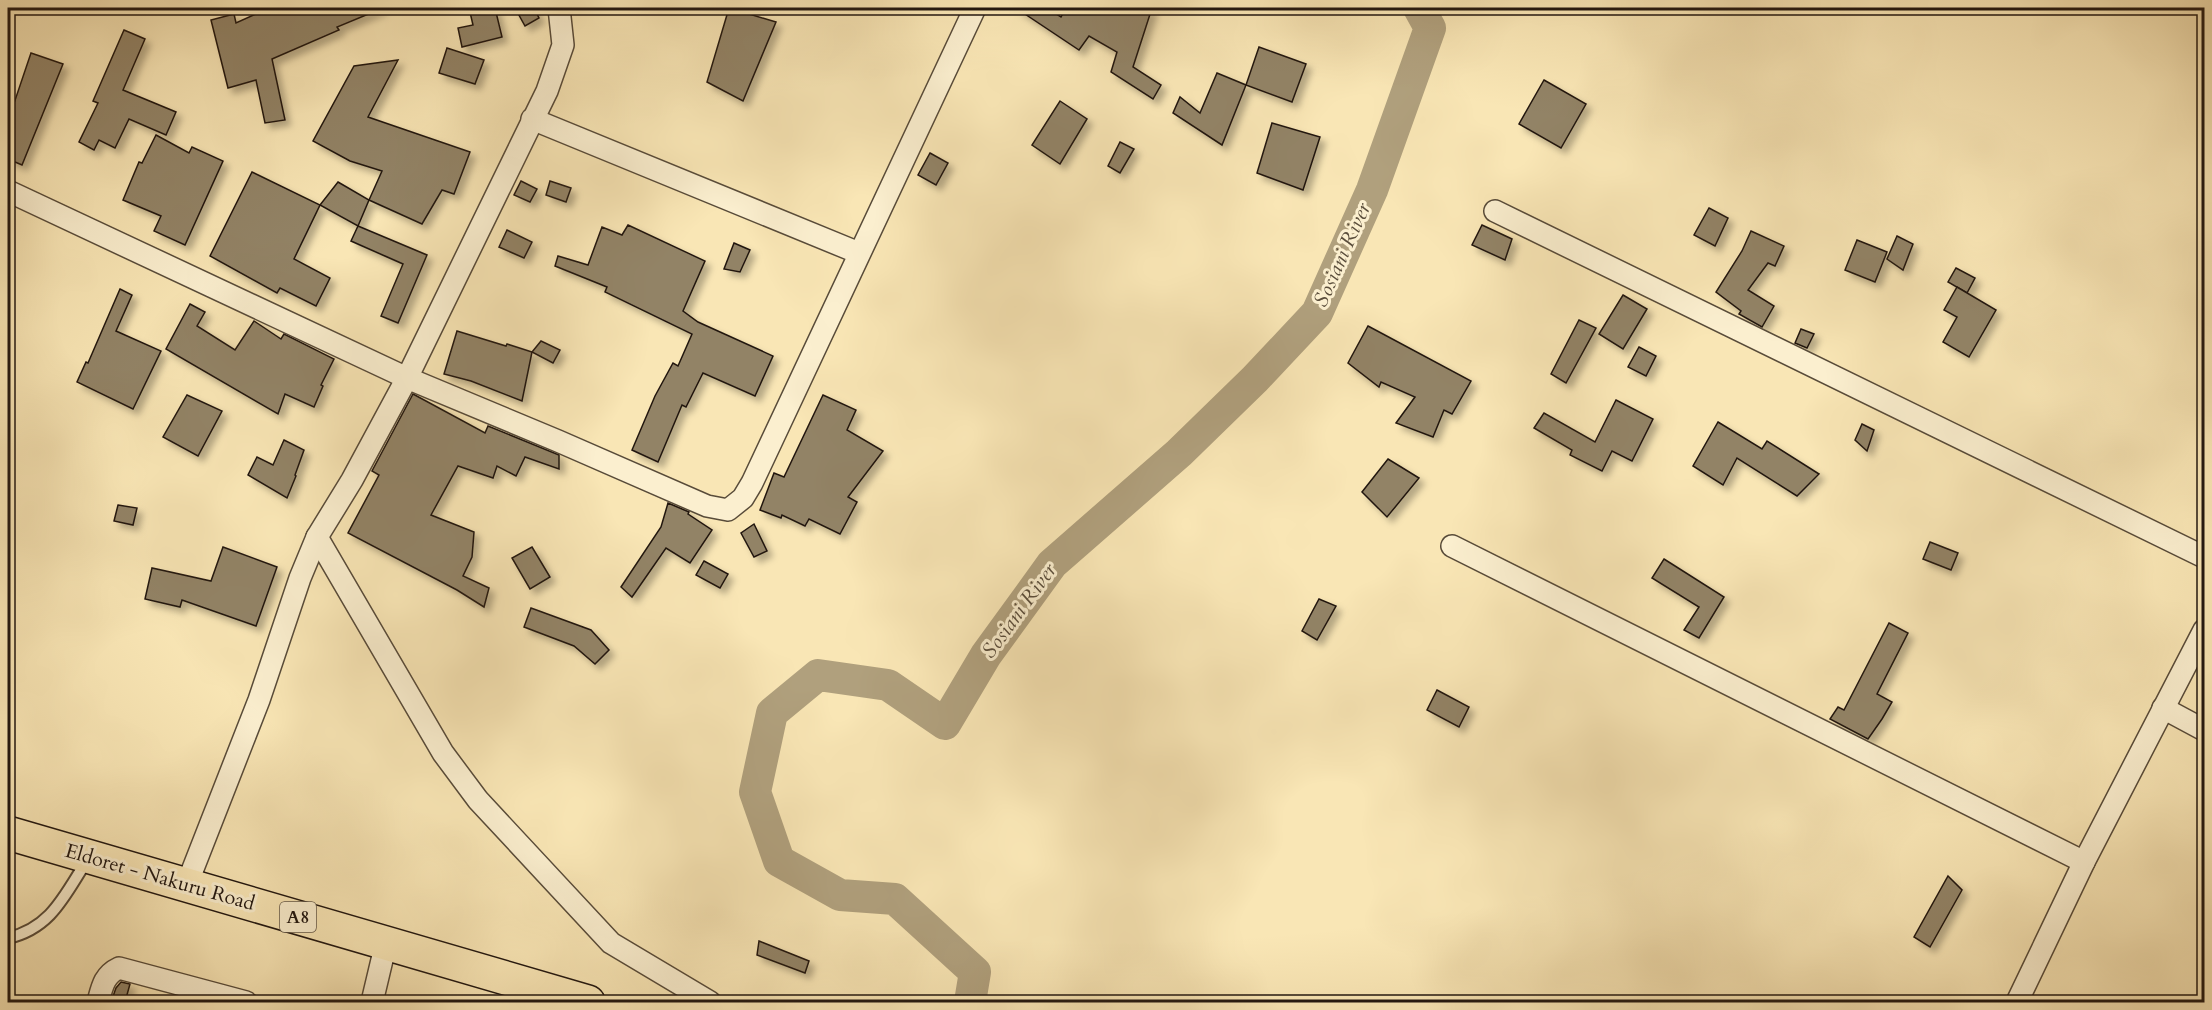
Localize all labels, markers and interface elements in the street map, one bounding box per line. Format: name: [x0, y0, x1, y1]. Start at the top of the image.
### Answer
water label: Sosiani River: [1306, 197, 1378, 311]
water label: Sosiani River: [975, 557, 1064, 664]
street label: Eldoret - Nakuru Road: [62, 837, 258, 917]
road number: A8: [280, 902, 316, 932]

